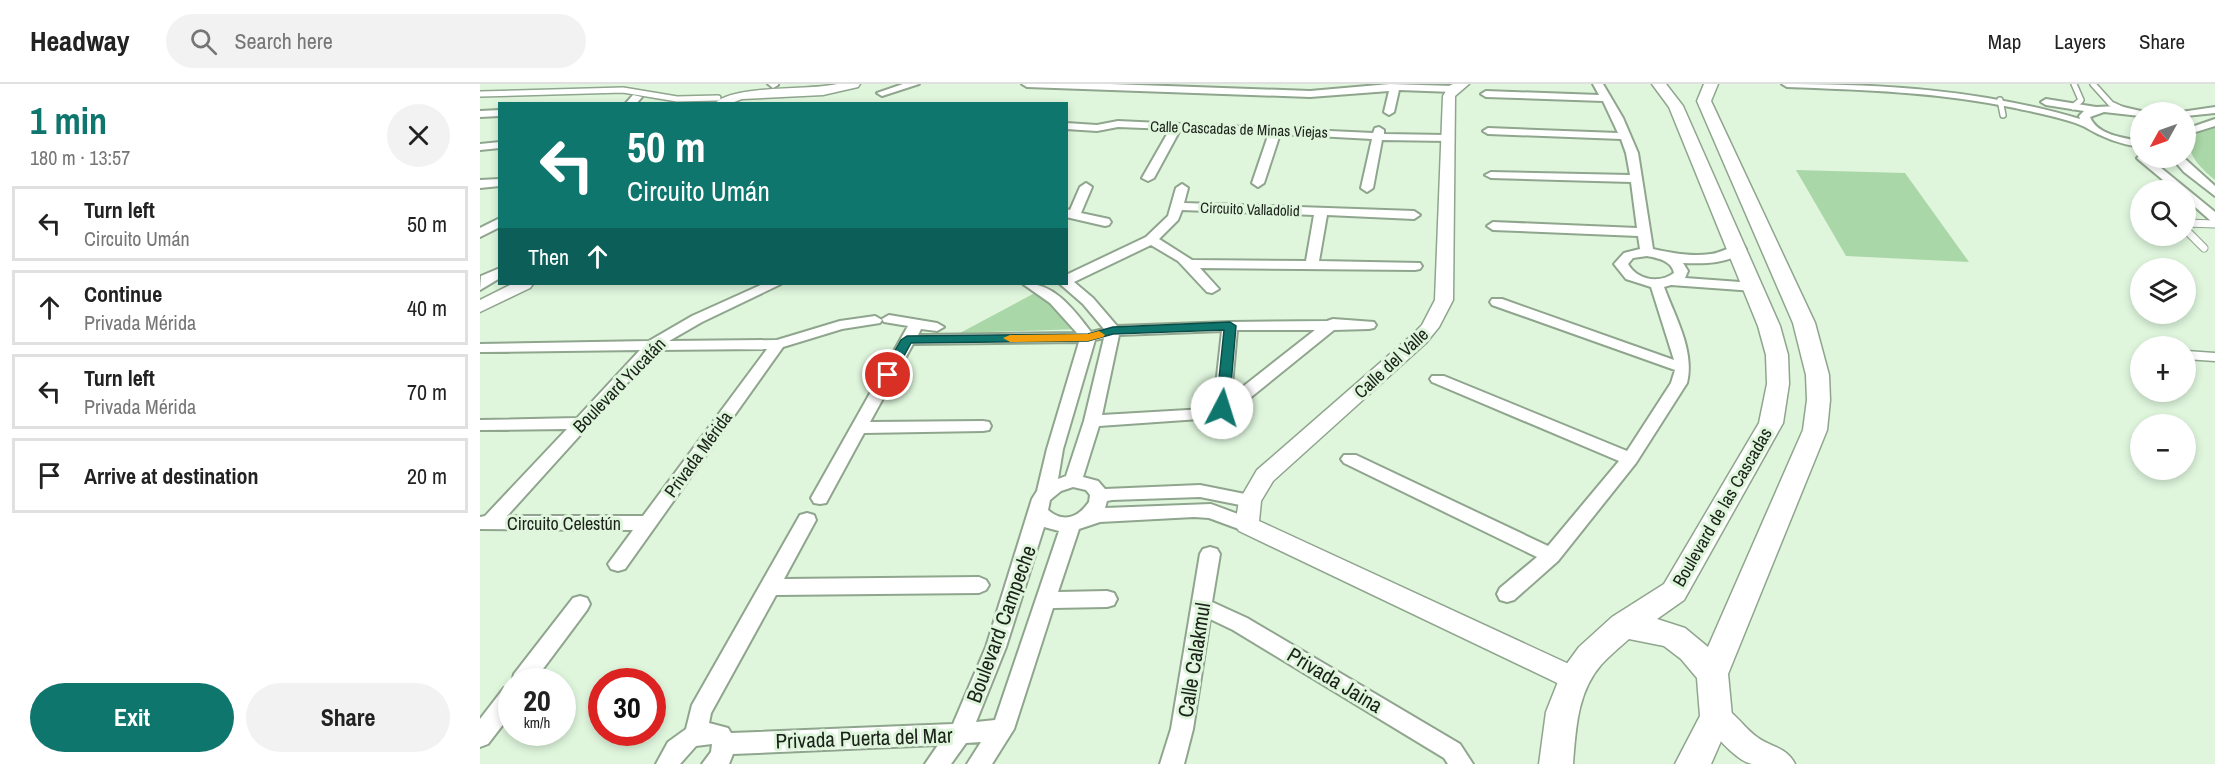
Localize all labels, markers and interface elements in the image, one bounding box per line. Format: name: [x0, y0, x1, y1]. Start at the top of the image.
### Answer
search box: [166, 14, 586, 68]
text: Headway: [30, 22, 130, 60]
icon: search: [187, 25, 220, 58]
text: Search here: [235, 26, 333, 56]
text: Map: [1988, 27, 2021, 56]
text: Layers: [2054, 27, 2106, 56]
text: Share: [2139, 27, 2185, 56]
text: 1 min: [30, 97, 107, 145]
north arrow: [2130, 102, 2196, 168]
map controls: [2130, 102, 2196, 480]
button: close: [387, 104, 450, 167]
street label: Calle Cascadas de Minas Viejas: [1150, 115, 1328, 143]
text: 50 m: [627, 119, 706, 175]
icon: left: [528, 126, 606, 204]
text: 180 m · 13:57: [30, 144, 130, 171]
text: Circuito Umán: [627, 173, 770, 209]
button: search: [2130, 180, 2196, 246]
text: Turn left: [84, 195, 155, 225]
street label: Circuito Valladolid: [1200, 197, 1300, 221]
icon: left: [33, 207, 66, 240]
text: 50 m: [407, 209, 447, 239]
text: Circuito Umán: [84, 225, 190, 252]
icon: ahead: [581, 240, 614, 273]
text: Then: [528, 242, 569, 272]
button: layers: [2130, 258, 2196, 324]
text: Continue: [84, 279, 162, 309]
icon: ahead: [33, 291, 66, 324]
text: 40 m: [407, 293, 447, 323]
text: Privada Mérida: [84, 309, 196, 336]
street label: Calle del Valle: [1348, 322, 1434, 404]
street label: Boulevard Yucatán: [567, 332, 671, 438]
button: +: [2130, 336, 2196, 402]
pin: [862, 349, 913, 400]
icon: arrive: [871, 358, 904, 391]
text: Turn left: [84, 363, 155, 393]
icon: left: [33, 375, 66, 408]
position arrow: [1190, 376, 1254, 440]
text: 70 m: [407, 377, 447, 407]
text: Privada Mérida: [84, 393, 196, 420]
street label: Privada Mérida: [658, 406, 738, 502]
button: −: [2130, 414, 2196, 480]
street label: Boulevard de las Cascadas: [1666, 423, 1778, 591]
icon: arrive: [33, 459, 66, 492]
text: Arrive at destination: [84, 461, 258, 491]
text: 20 m: [407, 461, 447, 491]
street label: Circuito Celestún: [507, 511, 621, 536]
street label: Boulevard Campeche: [959, 541, 1043, 707]
street label: Calle Calakmul: [1171, 601, 1217, 719]
street label: Privada Jaina: [1282, 640, 1388, 720]
speed limit sign: 30: [588, 668, 666, 746]
text: 20: [523, 680, 551, 720]
button: Exit: [30, 683, 234, 752]
button: Share: [246, 683, 450, 752]
text: km/h: [524, 712, 550, 733]
street label: Privada Puerta del Mar: [775, 720, 953, 756]

